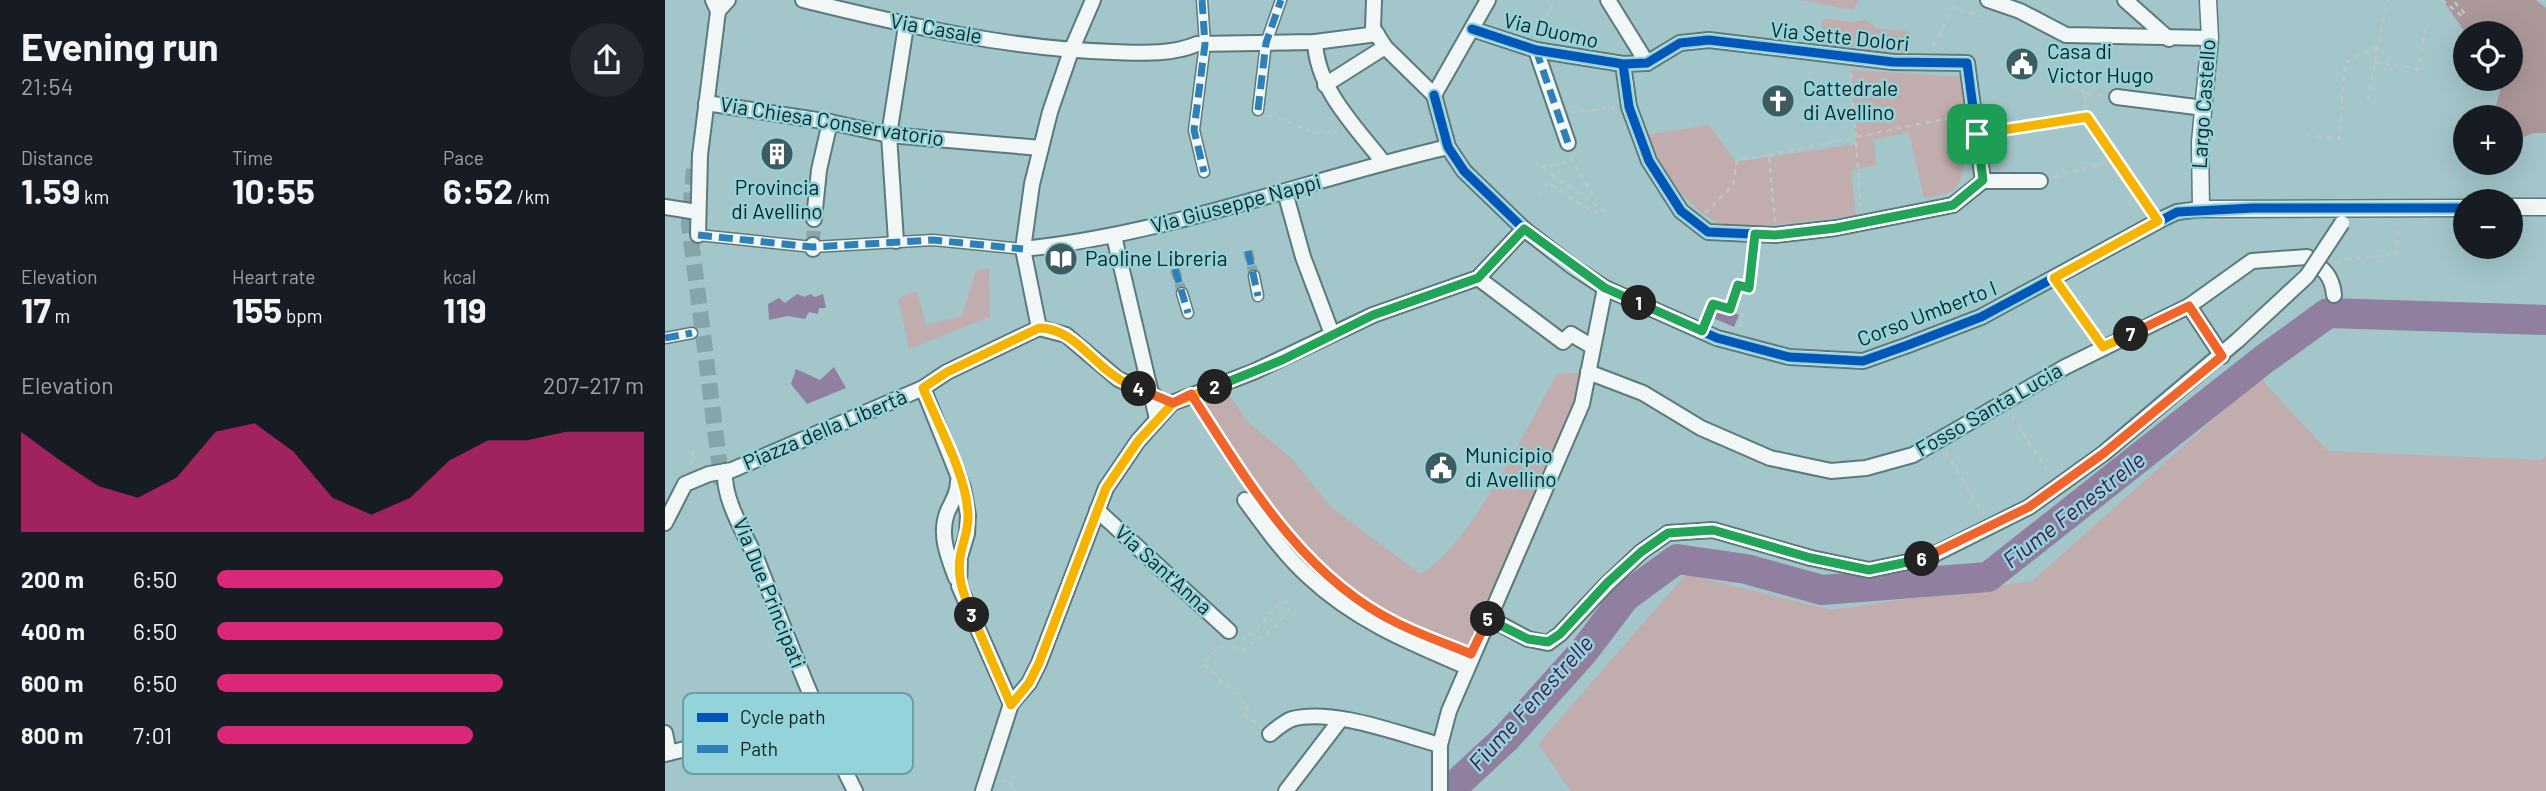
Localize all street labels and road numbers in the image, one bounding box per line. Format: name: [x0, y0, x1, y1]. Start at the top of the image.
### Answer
street label: Via Duomo: [1501, 6, 1601, 53]
street label: Via Casale: [888, 7, 984, 48]
street label: Via Sette Dolori: [1769, 16, 1911, 55]
street label: Largo Castello: [2186, 38, 2220, 170]
street label: Via Chiesa Conservatorio: [718, 90, 946, 151]
street label: Via Giuseppe Nappi: [1148, 168, 1324, 237]
street label: Corso Umberto I: [1853, 275, 2000, 351]
street label: Fosso Santa Lucia: [1911, 357, 2066, 461]
street label: Piazza della Libertà: [739, 383, 910, 474]
street label: Via Due Principati: [729, 514, 812, 671]
street label: Via Sant'Anna: [1110, 519, 1218, 619]

